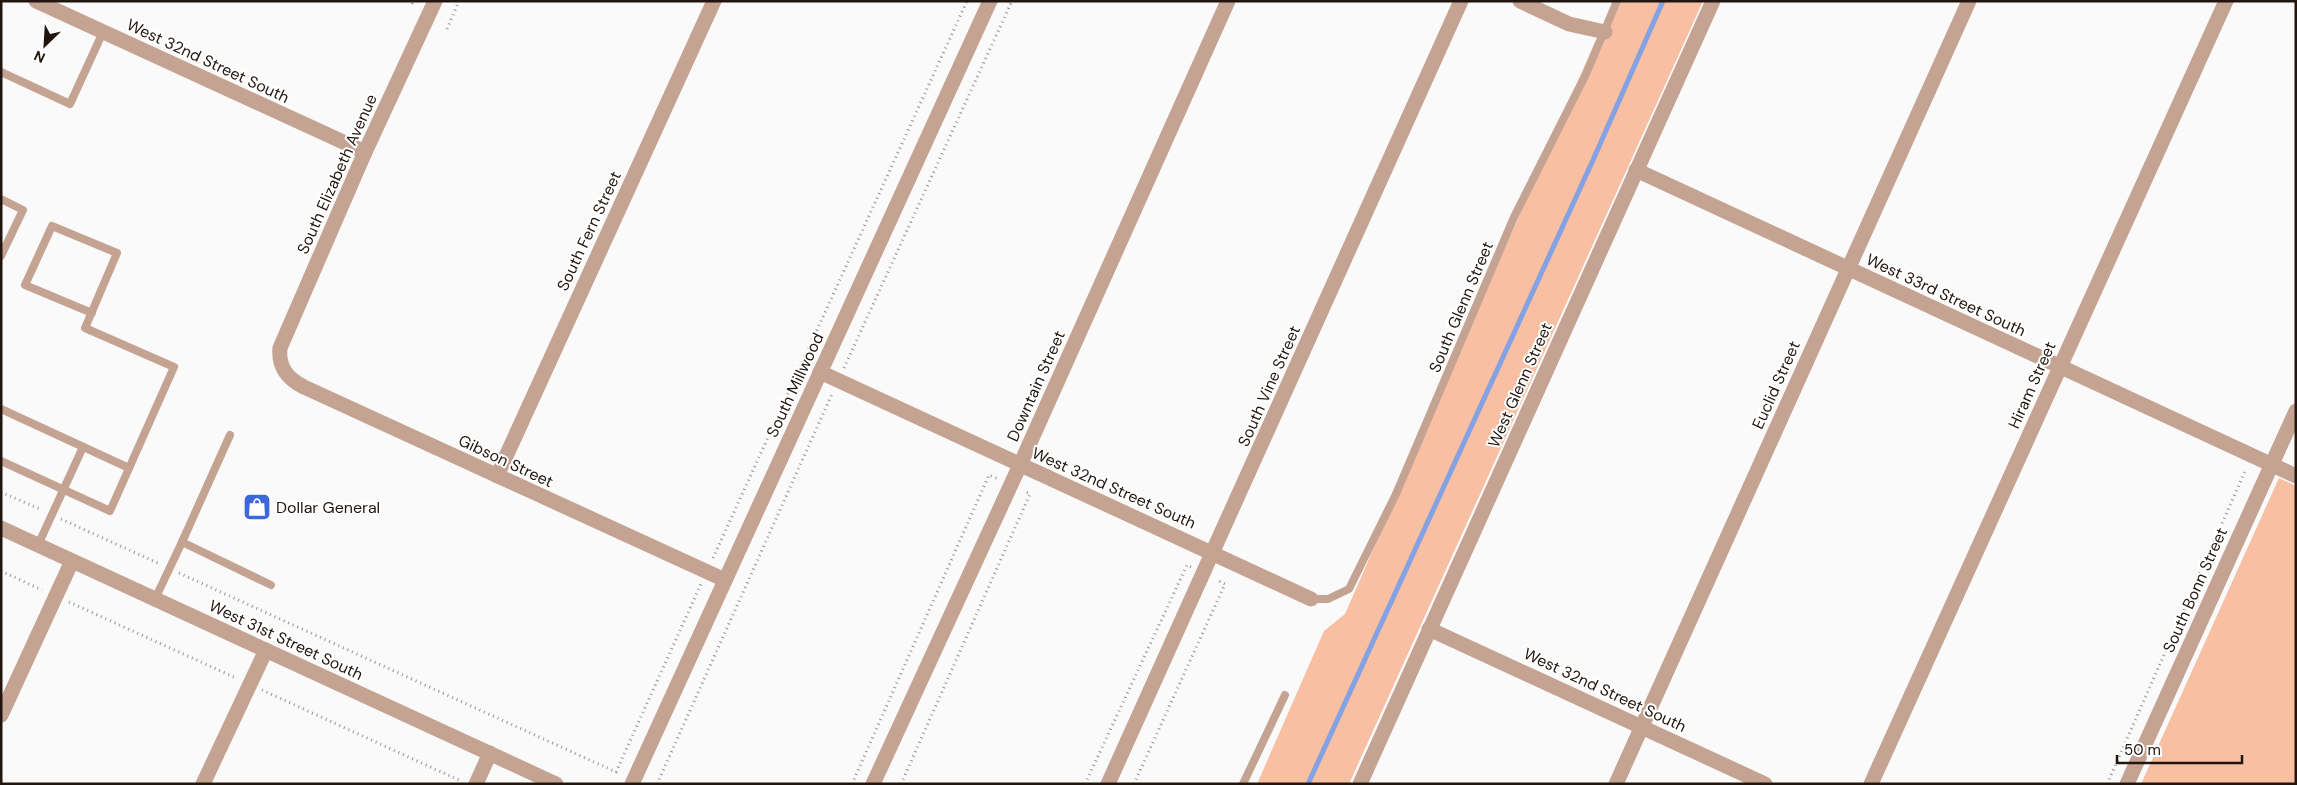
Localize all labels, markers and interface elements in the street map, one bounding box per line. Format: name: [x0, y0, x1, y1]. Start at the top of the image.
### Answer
street label: West 32nd Street South: [123, 14, 293, 108]
north arrow: [20, 20, 70, 70]
text: N: [31, 46, 48, 67]
street label: South Elizabeth Avenue: [292, 91, 382, 257]
street label: South Fern Street: [552, 168, 626, 294]
street label: South Glenn Street: [1424, 238, 1498, 376]
street label: West 33rd Street South: [1863, 249, 2029, 341]
street label: West Glenn Street: [1483, 319, 1557, 451]
street label: South Vine Street: [1233, 322, 1305, 450]
street label: Downtain Street: [1002, 327, 1070, 445]
street label: South Millwood: [762, 329, 828, 441]
street label: Euclid Street: [1747, 338, 1805, 432]
street label: Hiram Street: [2003, 338, 2061, 432]
street label: Gibson Street: [455, 430, 557, 492]
street label: West 32nd Street South: [1029, 442, 1199, 534]
shop icon: Dollar General: [242, 492, 272, 522]
place label: Dollar General: [276, 497, 380, 518]
street label: South Bonn Street: [2158, 524, 2232, 656]
street label: West 31st Street South: [206, 595, 366, 685]
street label: West 32nd Street South: [1520, 643, 1690, 737]
scale bar: [2117, 732, 2242, 764]
text: 50 m: [2124, 740, 2161, 760]

